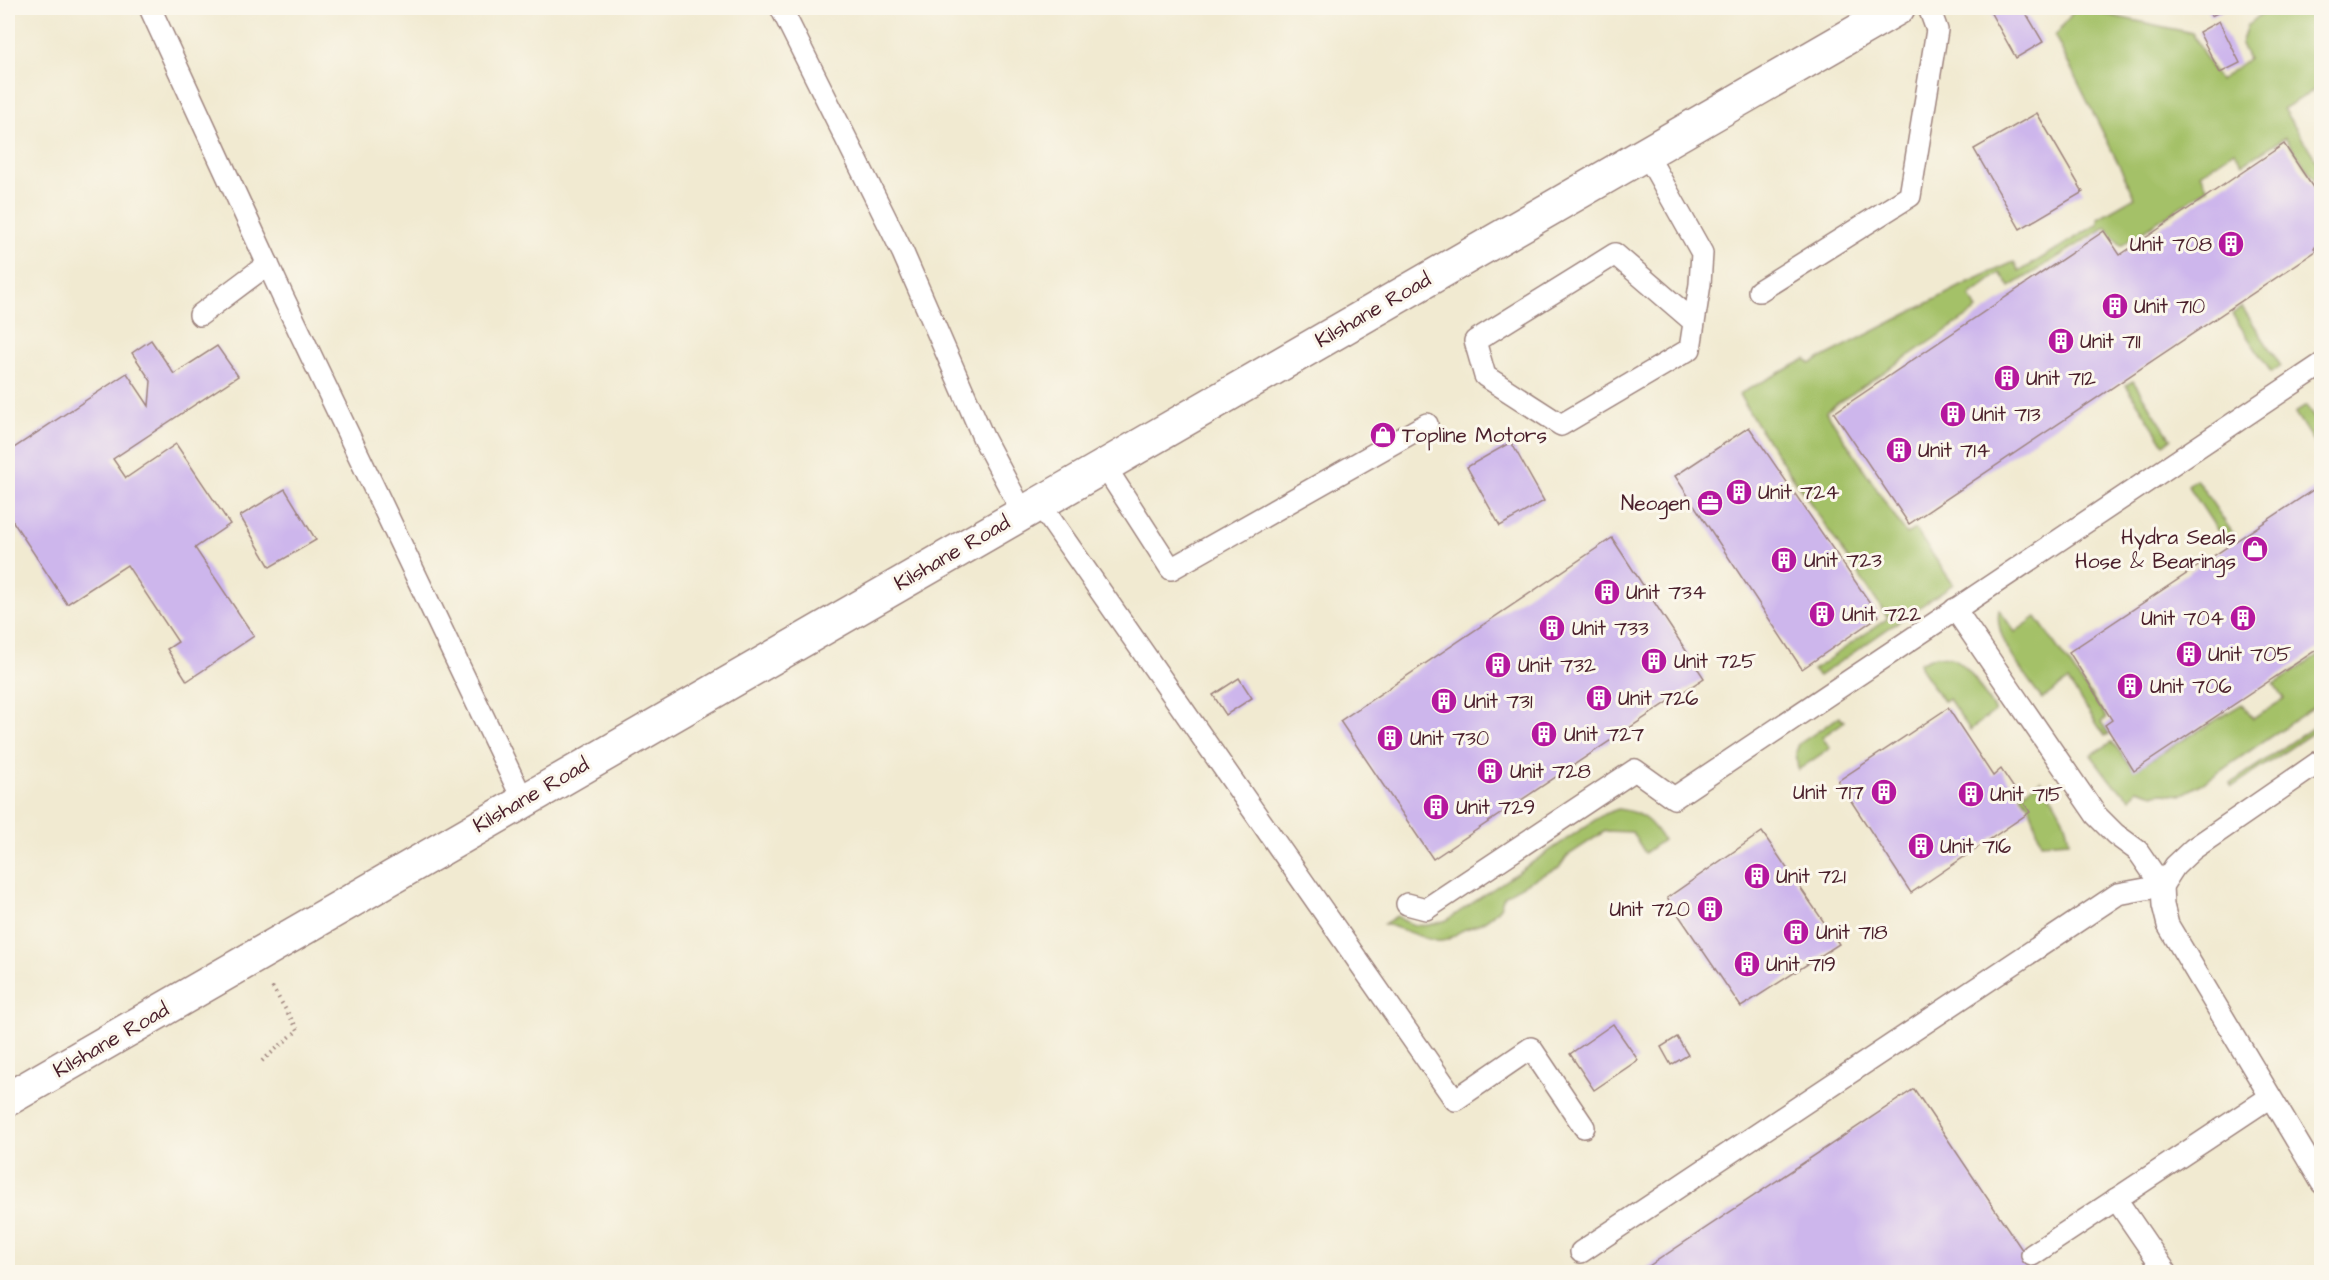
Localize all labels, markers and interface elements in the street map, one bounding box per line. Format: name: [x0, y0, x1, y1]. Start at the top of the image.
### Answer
building icon: Unit 708: [2216, 229, 2246, 259]
place label: Unit 708: [2130, 230, 2212, 259]
street label: Kilshane Road: [1310, 265, 1436, 355]
building icon: Unit 710: [2100, 291, 2130, 321]
place label: Unit 710: [2134, 292, 2205, 321]
building icon: Unit 711: [2046, 326, 2076, 356]
place label: Unit 711: [2080, 327, 2141, 356]
building icon: Unit 712: [1992, 363, 2022, 393]
place label: Unit 712: [2026, 364, 2096, 393]
building icon: Unit 713: [1938, 399, 1968, 429]
place label: Unit 713: [1972, 400, 2041, 429]
shop icon: Topline Motors: [1368, 420, 1398, 450]
place label: Topline Motors: [1402, 421, 1547, 451]
building icon: Unit 714: [1884, 435, 1914, 465]
place label: Unit 714: [1918, 436, 1990, 465]
building icon: Unit 724: [1724, 477, 1754, 507]
place label: Unit 724: [1758, 478, 1840, 507]
office icon: Neogen: [1695, 488, 1725, 518]
place label: Neogen: [1621, 489, 1690, 520]
street label: Kilshane Road: [889, 508, 1015, 598]
place label: Hydra Seals Hose & Bearings: [2075, 523, 2236, 578]
shop icon: Hydra Seals Hose & Bearings: [2240, 534, 2270, 564]
building icon: Unit 723: [1769, 545, 1799, 575]
place label: Unit 723: [1804, 546, 1882, 575]
building icon: Unit 734: [1592, 577, 1622, 607]
place label: Unit 734: [1626, 578, 1706, 607]
building icon: Unit 722: [1807, 599, 1837, 629]
place label: Unit 722: [1842, 600, 1921, 629]
building icon: Unit 704: [2228, 603, 2258, 633]
place label: Unit 704: [2141, 604, 2224, 633]
building icon: Unit 733: [1537, 613, 1567, 643]
place label: Unit 733: [1572, 614, 1649, 643]
building icon: Unit 705: [2174, 639, 2204, 669]
place label: Unit 705: [2208, 640, 2292, 669]
building icon: Unit 725: [1639, 646, 1669, 676]
place label: Unit 725: [1674, 647, 1756, 676]
building icon: Unit 732: [1483, 650, 1513, 680]
place label: Unit 732: [1518, 651, 1596, 680]
building icon: Unit 706: [2115, 671, 2145, 701]
place label: Unit 706: [2150, 672, 2232, 701]
building icon: Unit 726: [1584, 683, 1614, 713]
place label: Unit 726: [1618, 684, 1698, 713]
building icon: Unit 731: [1429, 686, 1459, 716]
place label: Unit 731: [1464, 687, 1533, 716]
building icon: Unit 727: [1529, 719, 1559, 749]
place label: Unit 727: [1564, 720, 1644, 749]
building icon: Unit 730: [1375, 723, 1405, 753]
place label: Unit 730: [1410, 724, 1489, 753]
street label: Kilshane Road: [468, 750, 594, 840]
building icon: Unit 728: [1475, 756, 1505, 786]
place label: Unit 728: [1510, 757, 1591, 786]
building icon: Unit 717: [1869, 777, 1899, 807]
place label: Unit 717: [1793, 778, 1864, 807]
building icon: Unit 715: [1956, 779, 1986, 809]
place label: Unit 715: [1990, 780, 2063, 809]
building icon: Unit 729: [1421, 792, 1451, 822]
place label: Unit 729: [1456, 793, 1535, 822]
building icon: Unit 716: [1906, 831, 1936, 861]
place label: Unit 716: [1940, 832, 2011, 861]
building icon: Unit 721: [1742, 861, 1772, 891]
place label: Unit 721: [1776, 862, 1846, 891]
building icon: Unit 720: [1695, 894, 1725, 924]
place label: Unit 720: [1609, 895, 1690, 924]
building icon: Unit 718: [1781, 917, 1811, 947]
place label: Unit 718: [1816, 918, 1888, 947]
building icon: Unit 719: [1732, 949, 1762, 979]
place label: Unit 719: [1766, 950, 1836, 979]
street label: Kilshane Road: [48, 995, 174, 1085]

